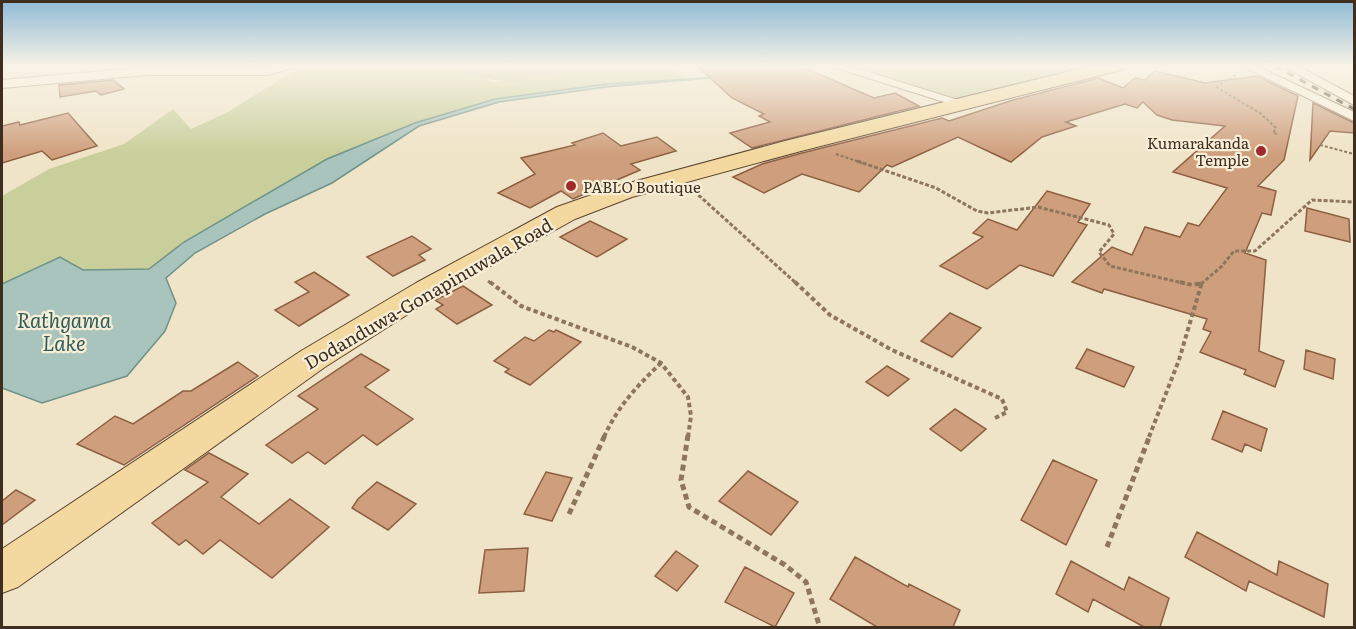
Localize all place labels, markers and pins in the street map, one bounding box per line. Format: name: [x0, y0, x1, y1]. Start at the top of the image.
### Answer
place label: Kumarakanda Temple: [1147, 131, 1250, 171]
marker: Kumarakanda Temple: [1254, 144, 1268, 158]
place label: PABLO Boutique: [583, 175, 701, 198]
marker: PABLO Boutique: [564, 179, 578, 193]

